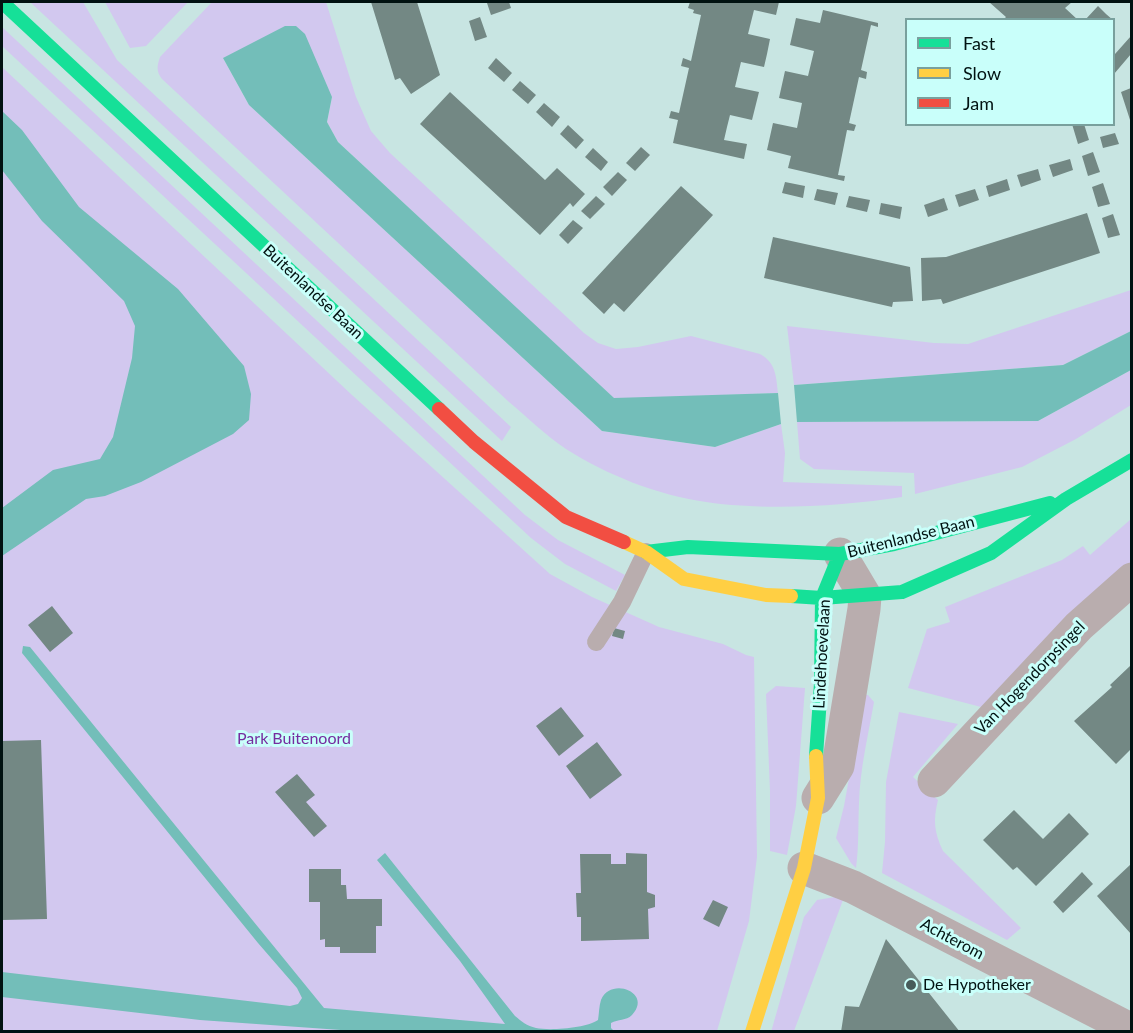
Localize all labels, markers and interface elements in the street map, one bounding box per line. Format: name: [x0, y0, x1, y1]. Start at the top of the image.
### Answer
legend: [905, 18, 1115, 126]
text: Fast: [963, 32, 995, 54]
text: Slow: [963, 62, 1001, 84]
text: Jam: [963, 92, 994, 114]
street label: Buitenlandse Baan: [259, 241, 367, 343]
street label: Buitenlandse Baan: [846, 512, 976, 562]
street label: Lindehoevelaan: [810, 599, 834, 709]
street label: Van Hogendorpsingel: [971, 617, 1089, 739]
park label: Park Buitenoord: [237, 729, 351, 749]
street label: Achterom: [917, 914, 987, 964]
place label: De Hypotheker: [923, 975, 1031, 995]
marker: De Hypotheker: [904, 978, 918, 992]

